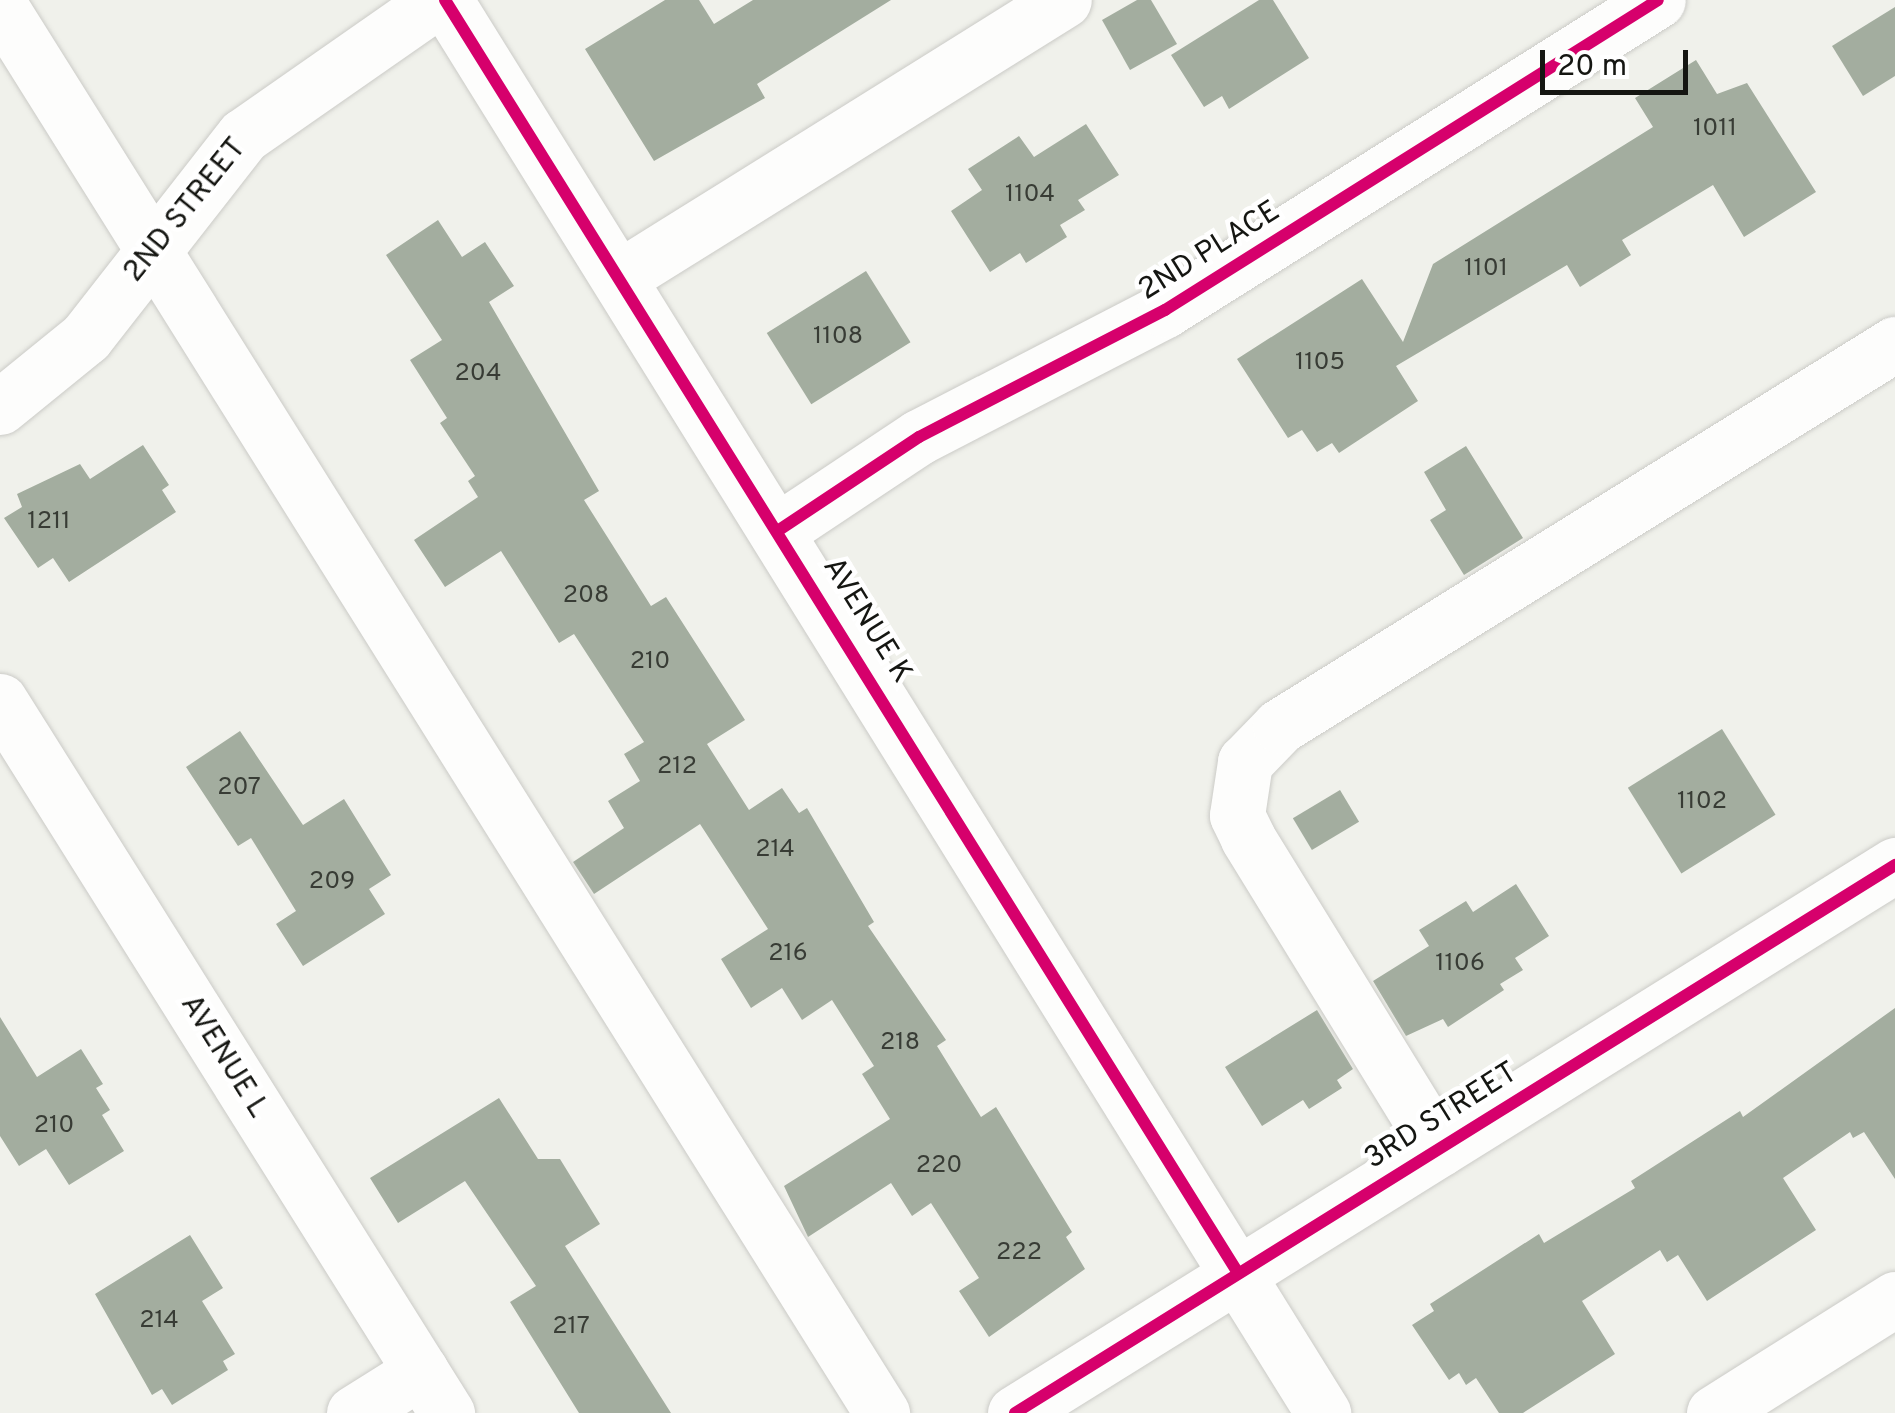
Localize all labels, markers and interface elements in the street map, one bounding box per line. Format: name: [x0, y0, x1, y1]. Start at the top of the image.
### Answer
scale bar: [1545, 30, 1692, 92]
text: 20 m: [1557, 49, 1627, 86]
house number: 1011: [1693, 114, 1737, 144]
street label: 2ND STREET: [117, 132, 255, 290]
house number: 1104: [1005, 180, 1055, 210]
street label: 2ND PLACE: [1133, 195, 1287, 309]
house number: 1101: [1464, 254, 1508, 284]
house number: 1108: [813, 322, 863, 352]
house number: 1105: [1295, 348, 1345, 378]
house number: 204: [455, 359, 501, 389]
house number: 1211: [27, 507, 71, 537]
street label: AVENUE K: [813, 552, 919, 690]
house number: 208: [563, 581, 609, 611]
house number: 210: [630, 647, 670, 677]
house number: 212: [657, 752, 697, 782]
house number: 207: [217, 773, 261, 803]
house number: 1102: [1677, 787, 1727, 817]
house number: 214: [755, 835, 795, 865]
house number: 209: [309, 867, 355, 897]
house number: 216: [768, 939, 808, 969]
house number: 1106: [1435, 949, 1485, 979]
street label: AVENUE L: [171, 989, 275, 1125]
house number: 218: [880, 1028, 920, 1058]
street label: 3RD STREET: [1359, 1056, 1525, 1178]
house number: 210: [34, 1111, 74, 1141]
house number: 220: [916, 1151, 962, 1181]
house number: 222: [996, 1238, 1042, 1268]
house number: 214: [139, 1306, 179, 1336]
house number: 217: [552, 1312, 590, 1342]

